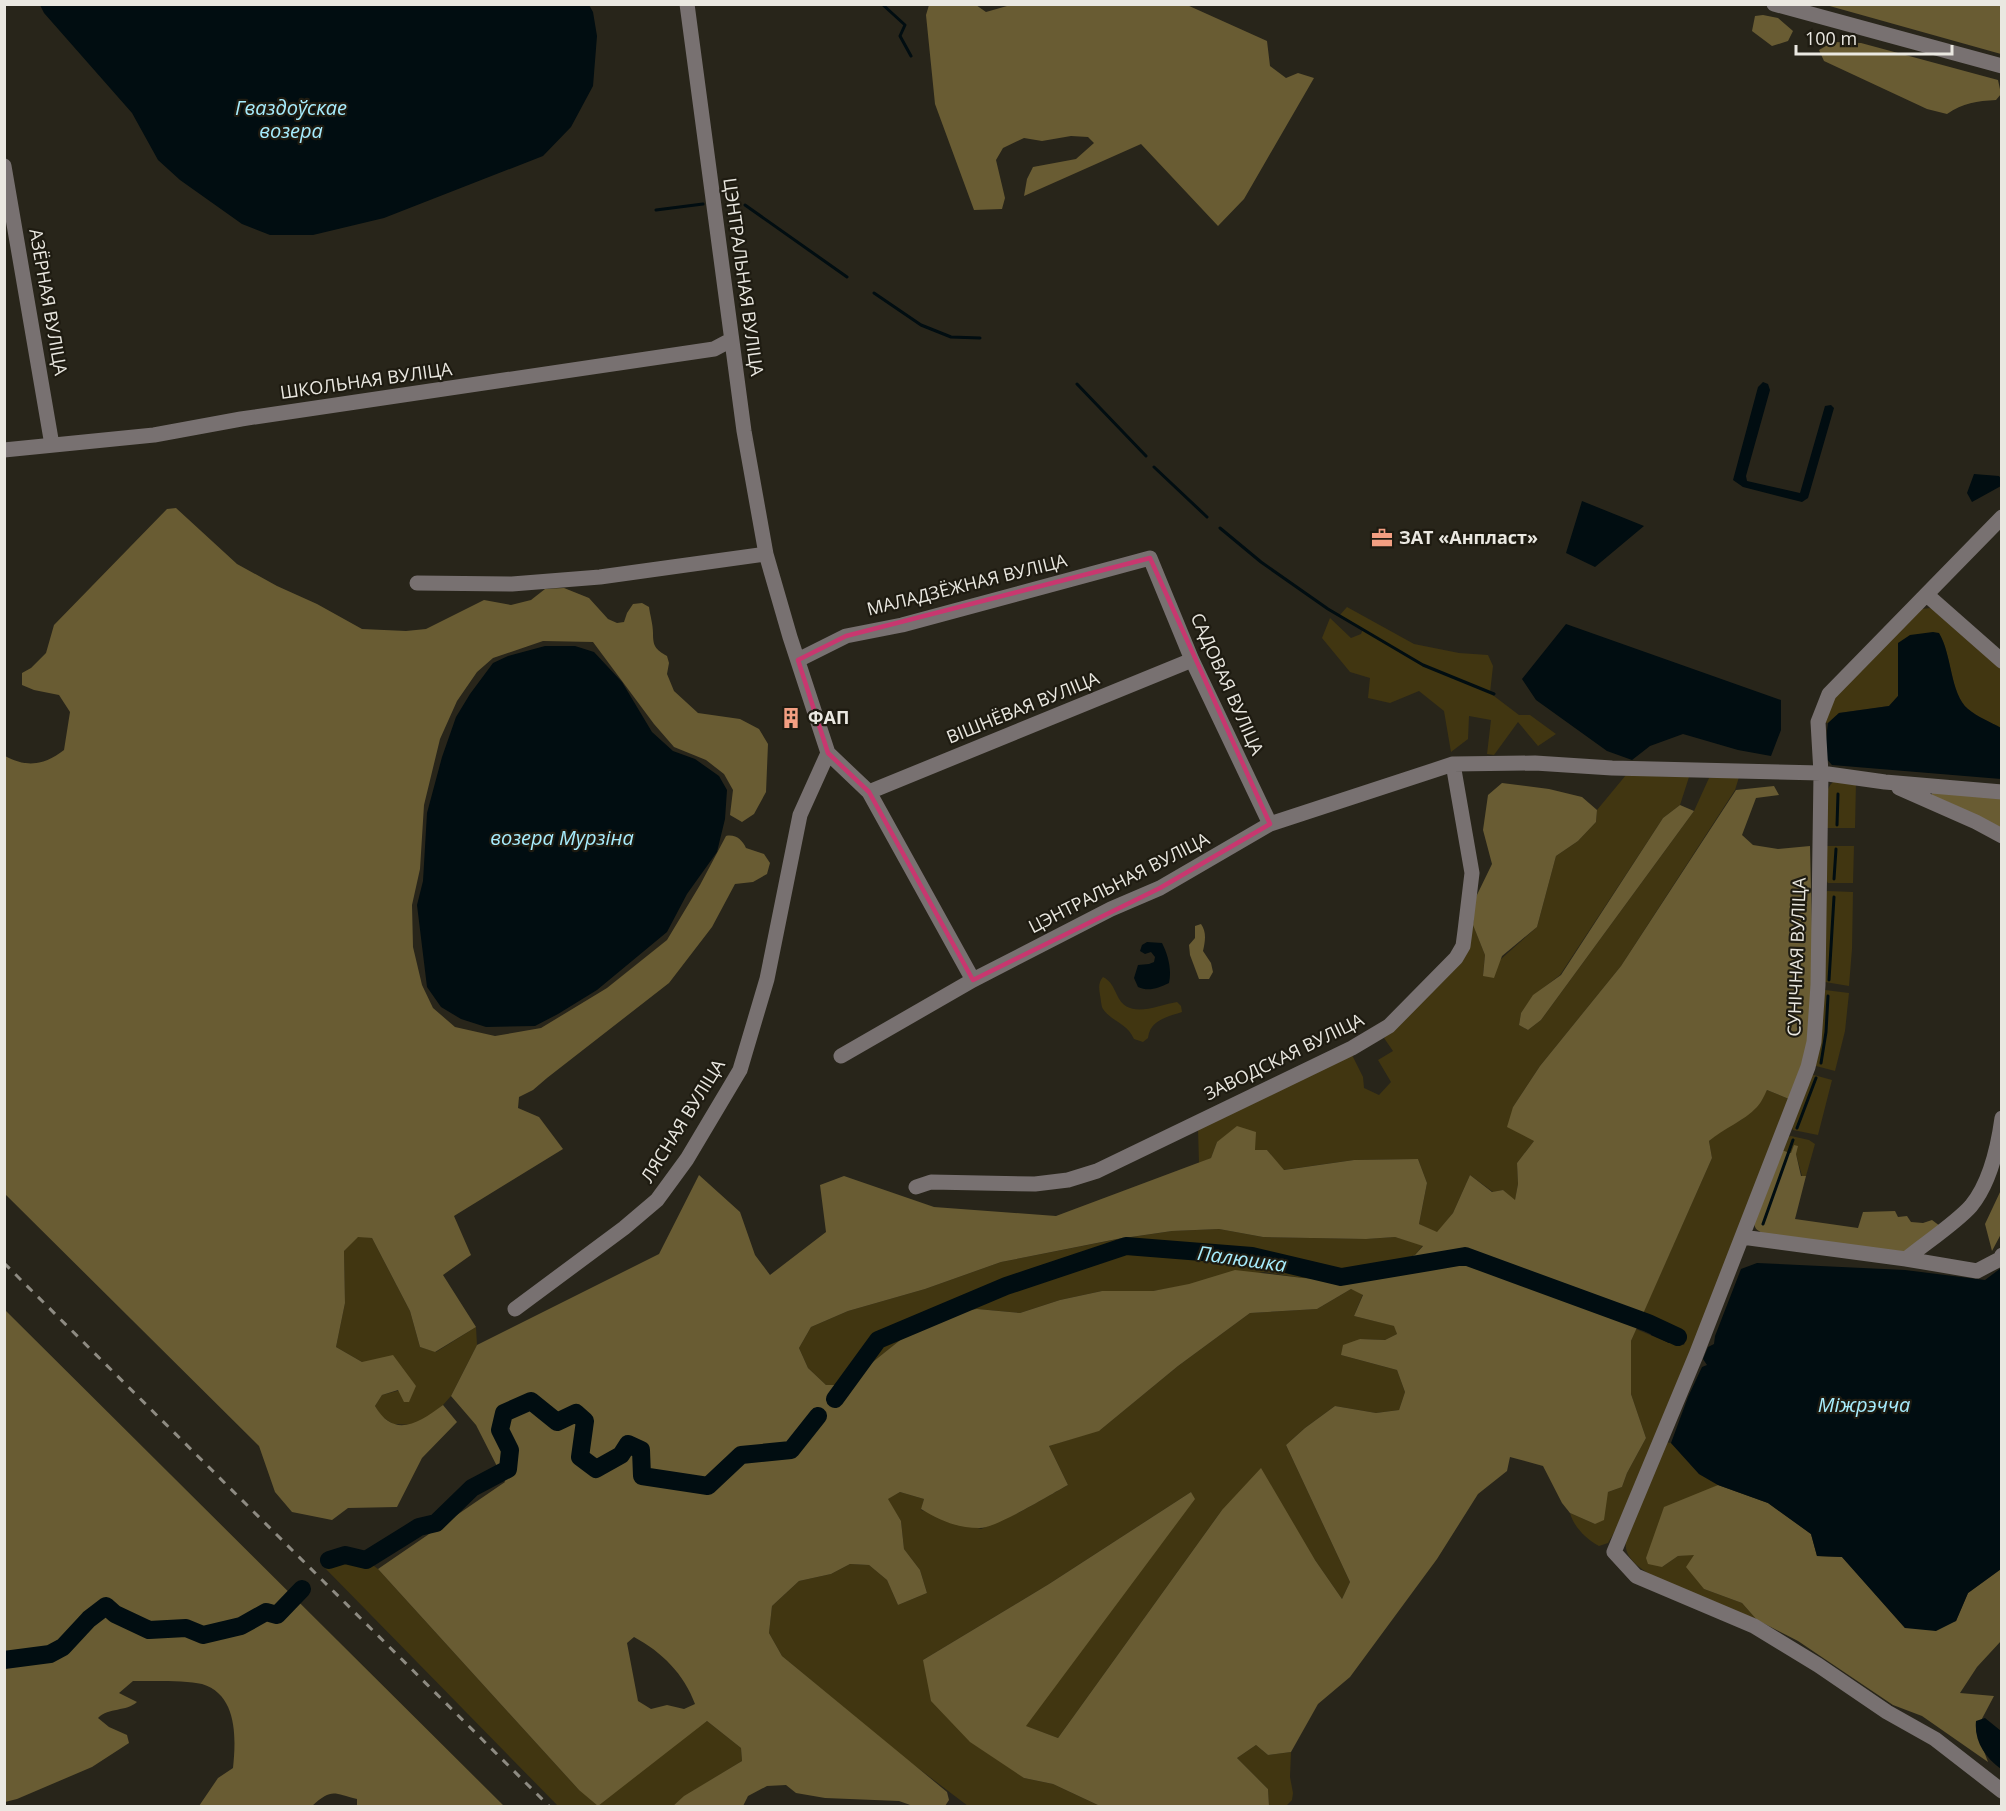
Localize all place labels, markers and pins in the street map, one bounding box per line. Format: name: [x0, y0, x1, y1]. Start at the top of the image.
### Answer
place label: ЗАТ «Анпласт»: [1399, 525, 1538, 549]
office icon: ЗАТ «Анпласт»: [1370, 526, 1394, 550]
place label: ФАП: [808, 705, 849, 729]
building icon: ФАП: [779, 706, 803, 730]

